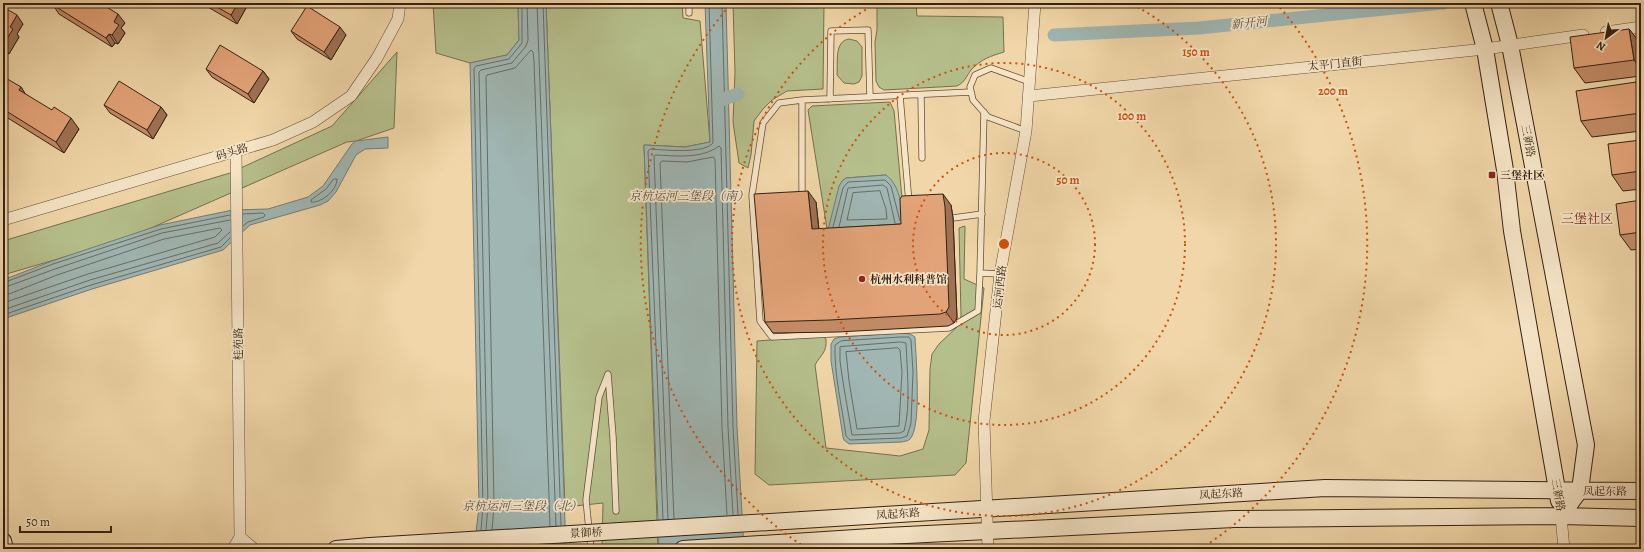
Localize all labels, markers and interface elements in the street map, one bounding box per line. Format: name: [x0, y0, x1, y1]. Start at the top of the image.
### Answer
water label: 新开河: [1230, 13, 1270, 33]
north arrow: [1586, 18, 1626, 58]
text: N: [1594, 38, 1608, 55]
text: 150 m: [1182, 44, 1210, 60]
street label: 太平门直街: [1307, 54, 1363, 74]
text: 200 m: [1318, 83, 1348, 99]
text: 100 m: [1118, 108, 1146, 124]
street label: 三新路: [1517, 123, 1539, 159]
street label: 码头路: [214, 140, 250, 164]
place label: 三堡社区: [1500, 168, 1544, 183]
marker: 三堡社区: [1487, 170, 1497, 180]
text: 50 m: [1056, 172, 1080, 188]
water label: 京杭运河三堡段（南）: [629, 188, 749, 204]
district label: 三堡社区: [1561, 210, 1613, 227]
centre of rings: [997, 237, 1011, 251]
street label: 运河西路: [990, 264, 1010, 310]
place label: 杭州水利科普馆: [870, 272, 947, 287]
marker: 杭州水利科普馆: [857, 274, 867, 284]
street label: 桂苑路: [231, 328, 246, 361]
street label: 三新路: [1548, 477, 1568, 513]
street label: 凤起东路: [1583, 484, 1627, 499]
street label: 凤起东路: [1199, 485, 1243, 503]
water label: 京杭运河三堡段（北）: [462, 498, 582, 514]
street label: 凤起东路: [876, 505, 920, 523]
scale bar: [20, 508, 111, 534]
text: 50 m: [26, 514, 50, 530]
street label: 景御桥: [569, 525, 603, 541]

